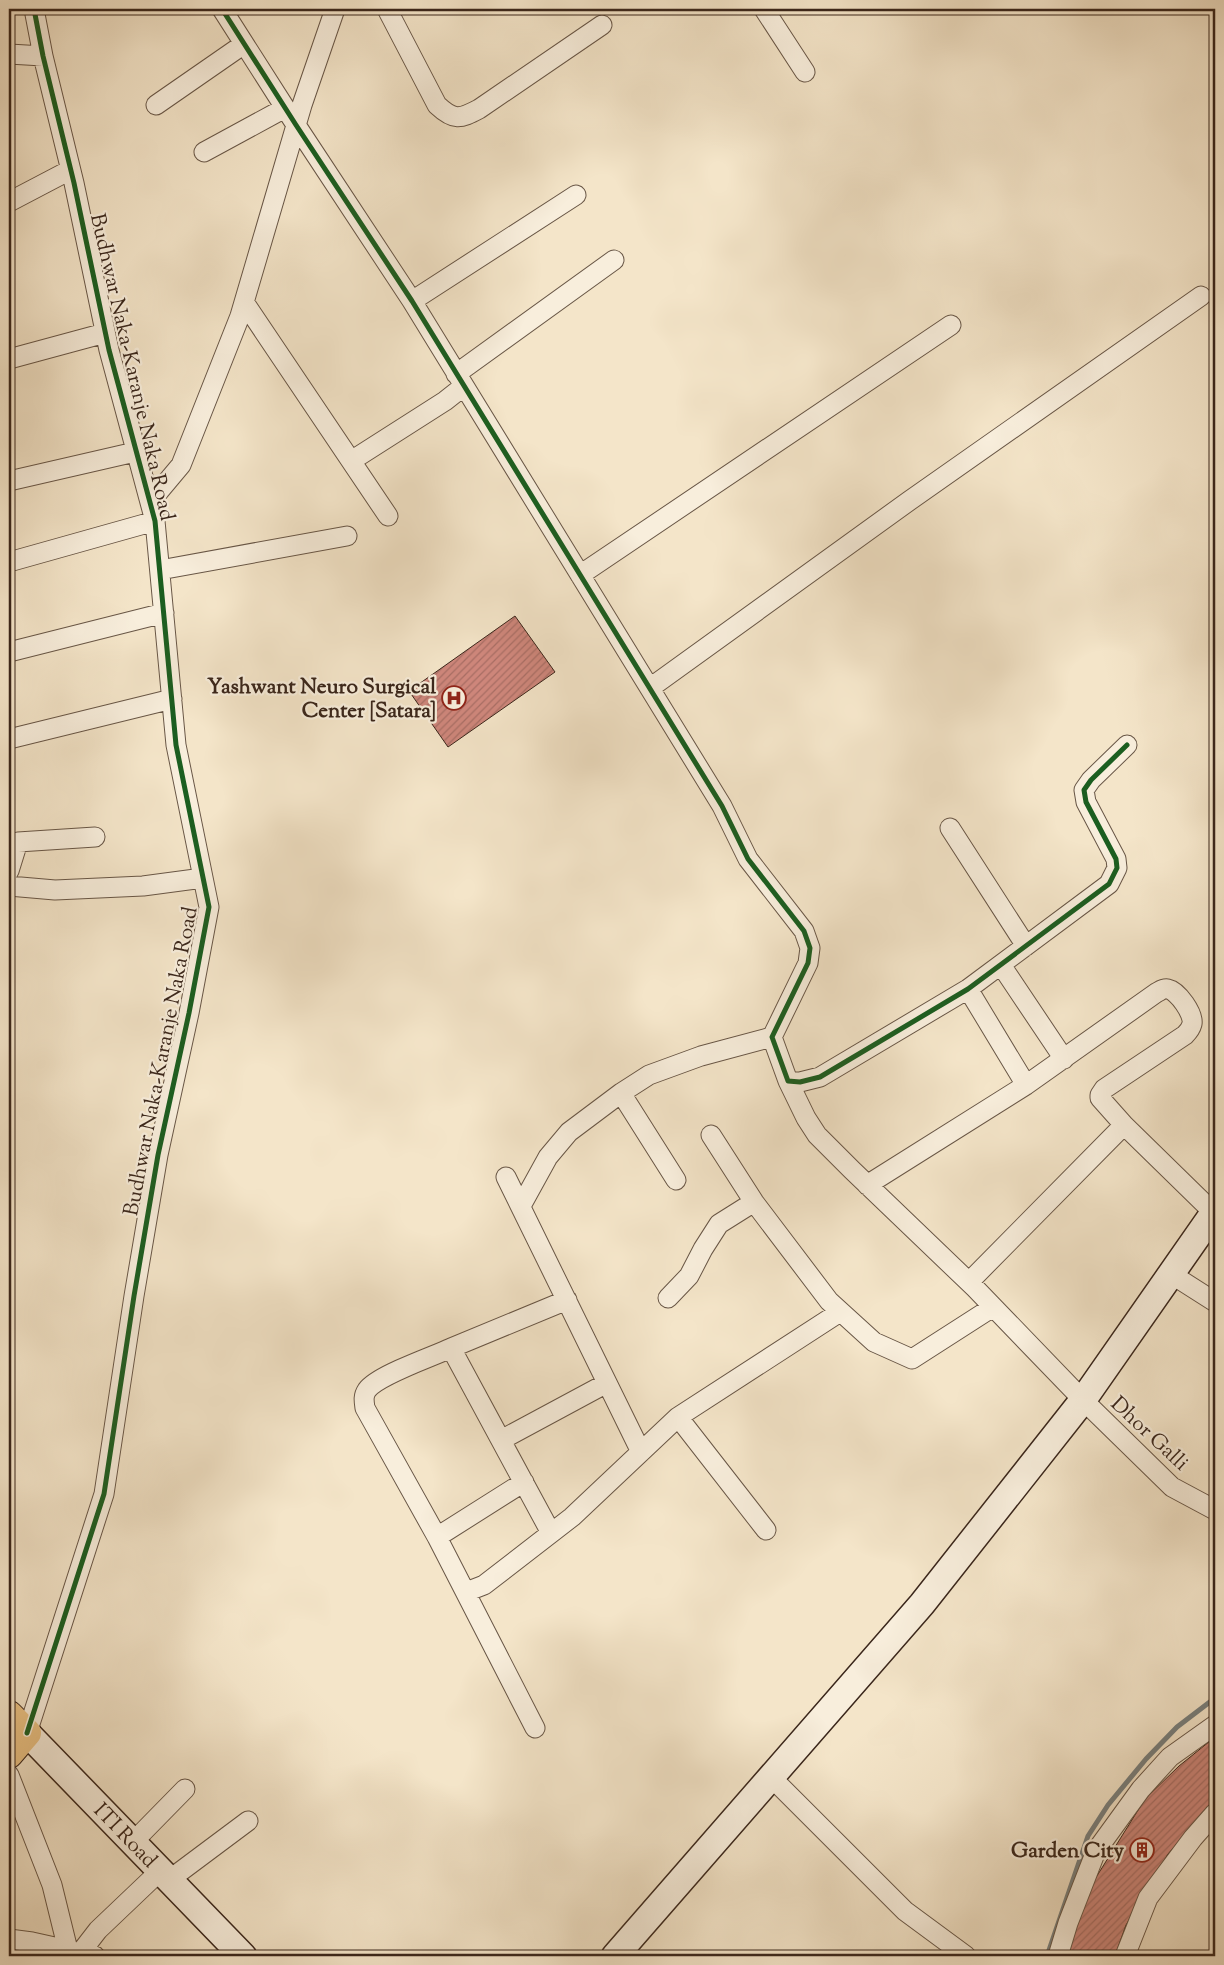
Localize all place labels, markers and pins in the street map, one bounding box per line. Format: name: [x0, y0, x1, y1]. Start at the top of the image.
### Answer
place label: Yashwant Neuro Surgical Center [Satara]: [207, 673, 436, 727]
hospital icon: Yashwant Neuro Surgical Center [Satara]: [441, 685, 467, 711]
place label: Garden City: [1011, 1837, 1125, 1867]
building icon: Garden City: [1129, 1837, 1155, 1863]

